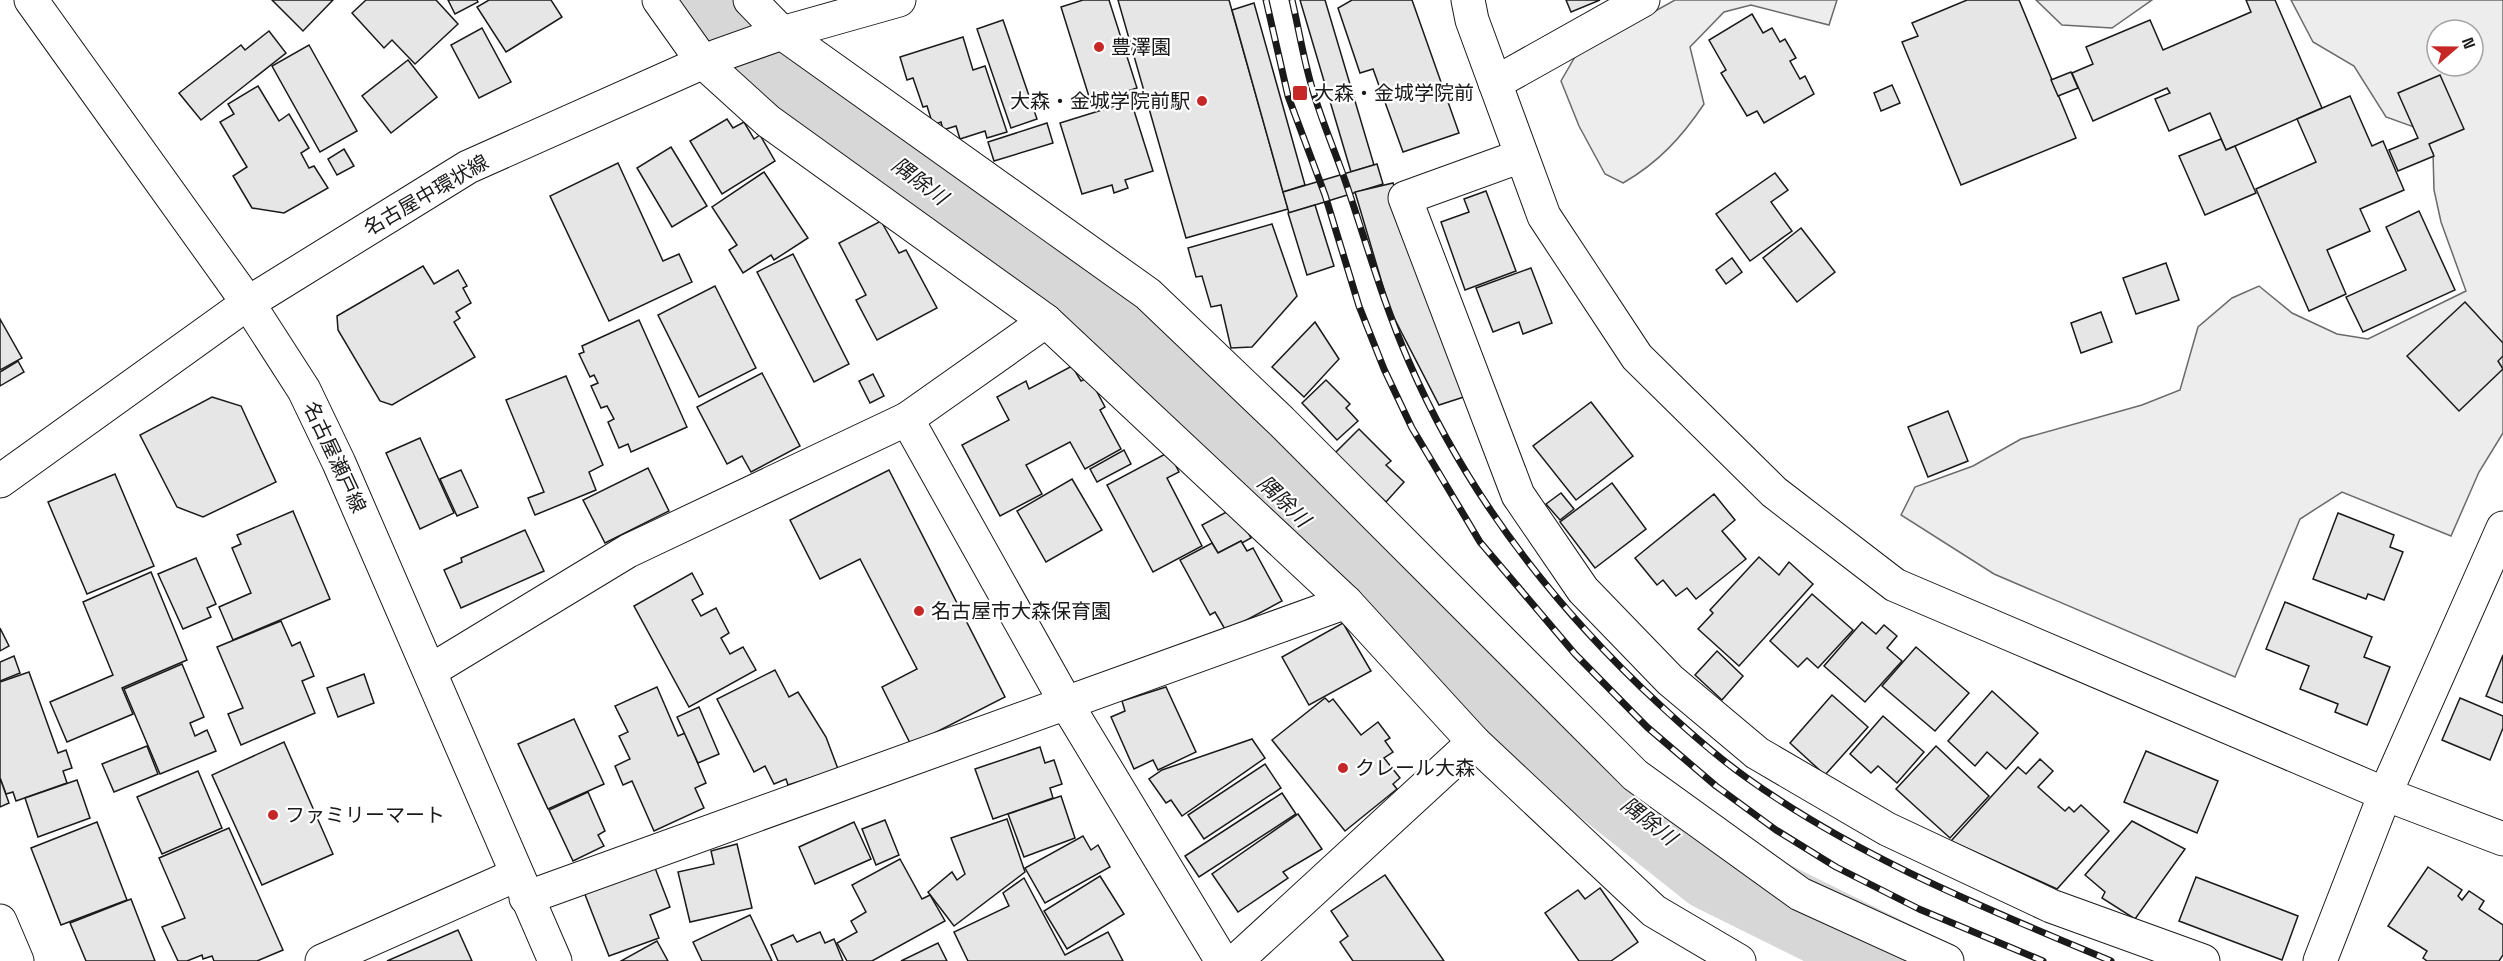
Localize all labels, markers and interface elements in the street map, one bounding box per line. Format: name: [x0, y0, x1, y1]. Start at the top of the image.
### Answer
north arrow: [2425, 18, 2485, 78]
place label: 豊澤園: [1111, 34, 1171, 60]
text: N: [2457, 34, 2480, 52]
marker: 豊澤園: [1092, 40, 1106, 54]
place label: 大森・金城学院前: [1314, 80, 1474, 106]
marker: 大森・金城学院前: [1291, 84, 1309, 102]
place label: 大森・金城学院前駅: [1010, 88, 1190, 114]
marker: 大森・金城学院前駅: [1195, 94, 1209, 108]
street label: 名古屋中環状線: [359, 149, 493, 241]
water label: 隅除川: [887, 151, 955, 212]
street label: 名古屋瀬戸線: [298, 397, 372, 517]
water label: 隅除川: [1252, 469, 1317, 534]
place label: 名古屋市大森保育園: [931, 598, 1111, 624]
marker: 名古屋市大森保育園: [912, 604, 926, 618]
place label: クレール大森: [1355, 755, 1475, 781]
marker: クレール大森: [1336, 761, 1350, 775]
water label: 隅除川: [1616, 791, 1684, 852]
place label: ファミリーマート: [285, 802, 445, 828]
marker: ファミリーマート: [266, 808, 280, 822]

